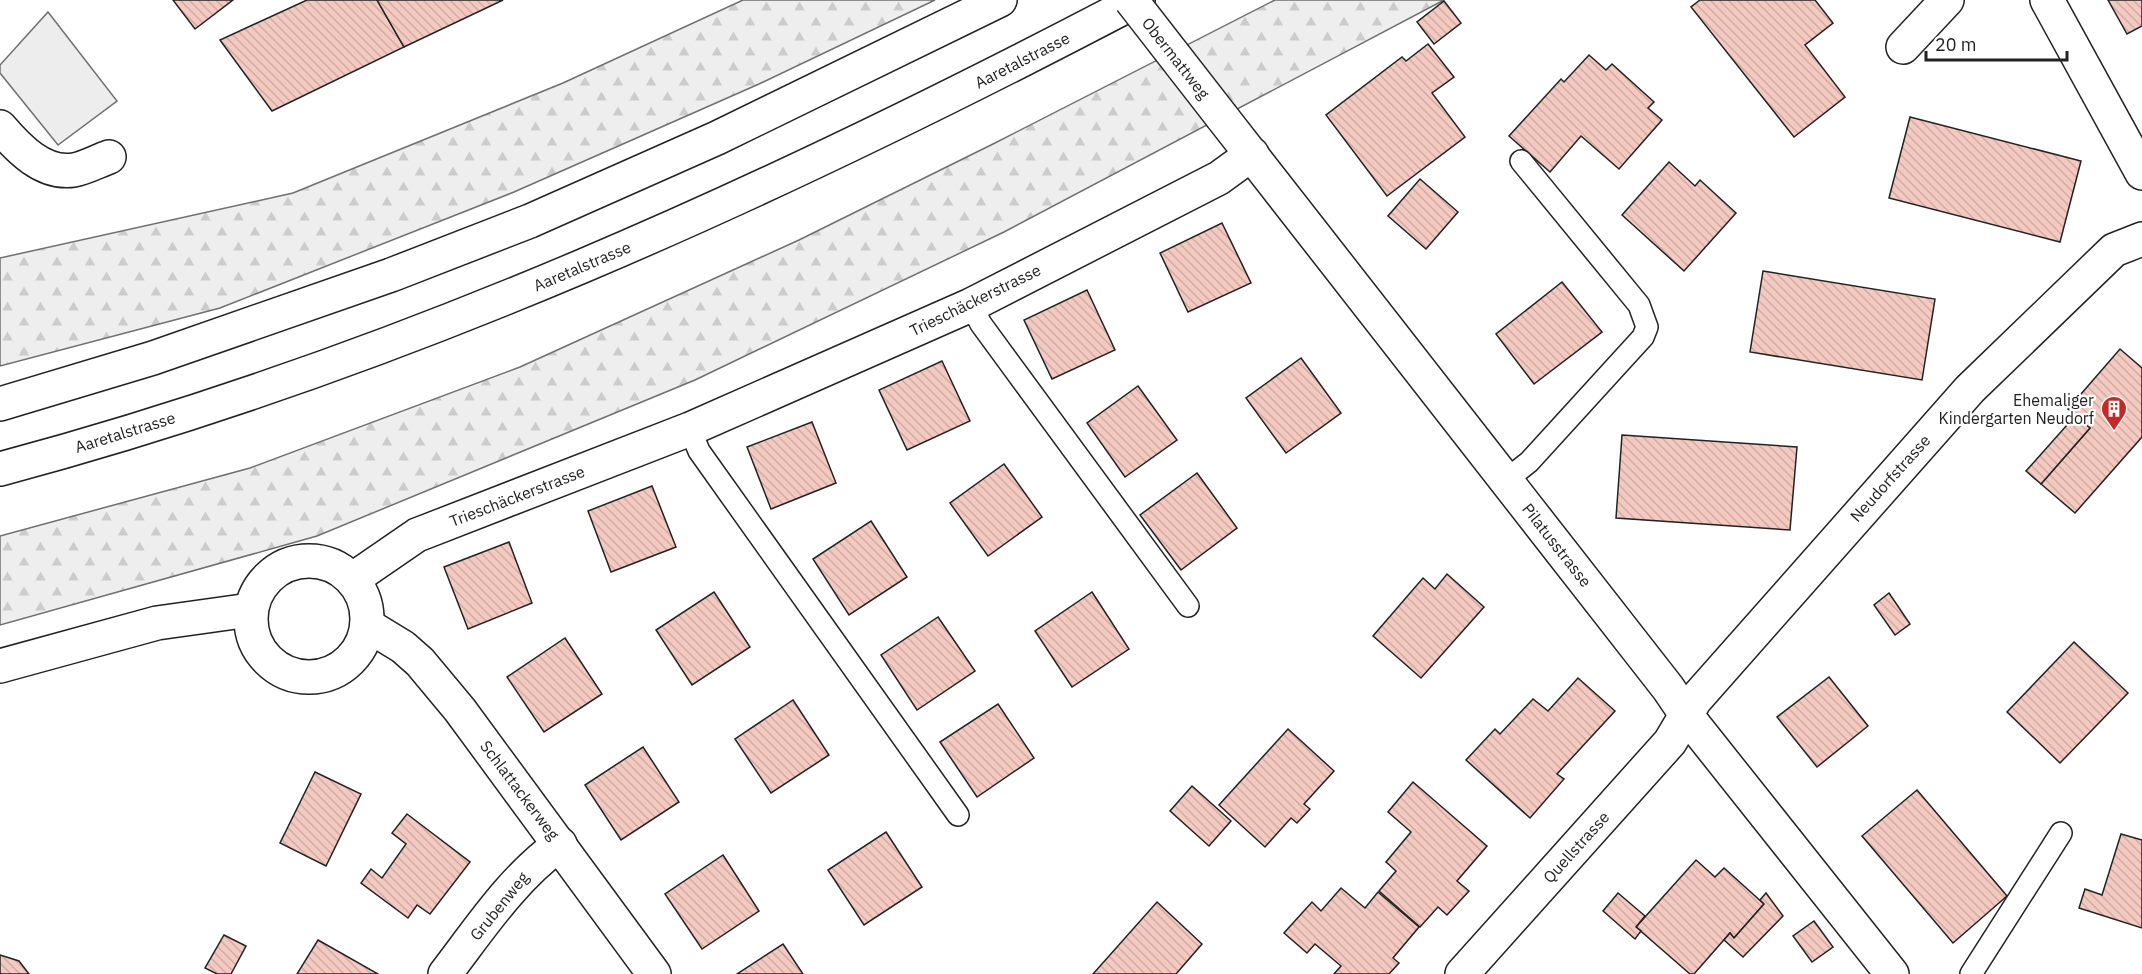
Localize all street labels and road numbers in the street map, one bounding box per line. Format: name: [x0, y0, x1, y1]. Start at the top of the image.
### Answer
street label: Obermattweg: [1138, 13, 1214, 103]
street label: Aaretalstrasse: [971, 27, 1073, 92]
street label: Aaretalstrasse: [530, 236, 634, 295]
street label: Trieschäckerstrasse: [906, 260, 1044, 340]
street label: Aaretalstrasse: [72, 407, 178, 457]
street label: Neudorfstrasse: [1846, 430, 1935, 526]
street label: Trieschäckerstrasse: [446, 461, 588, 531]
street label: Pilatusstrasse: [1518, 499, 1596, 591]
street label: Schlattackerweg: [476, 736, 564, 844]
street label: Quellstrasse: [1539, 807, 1614, 887]
street label: Grubenweg: [465, 867, 533, 944]

